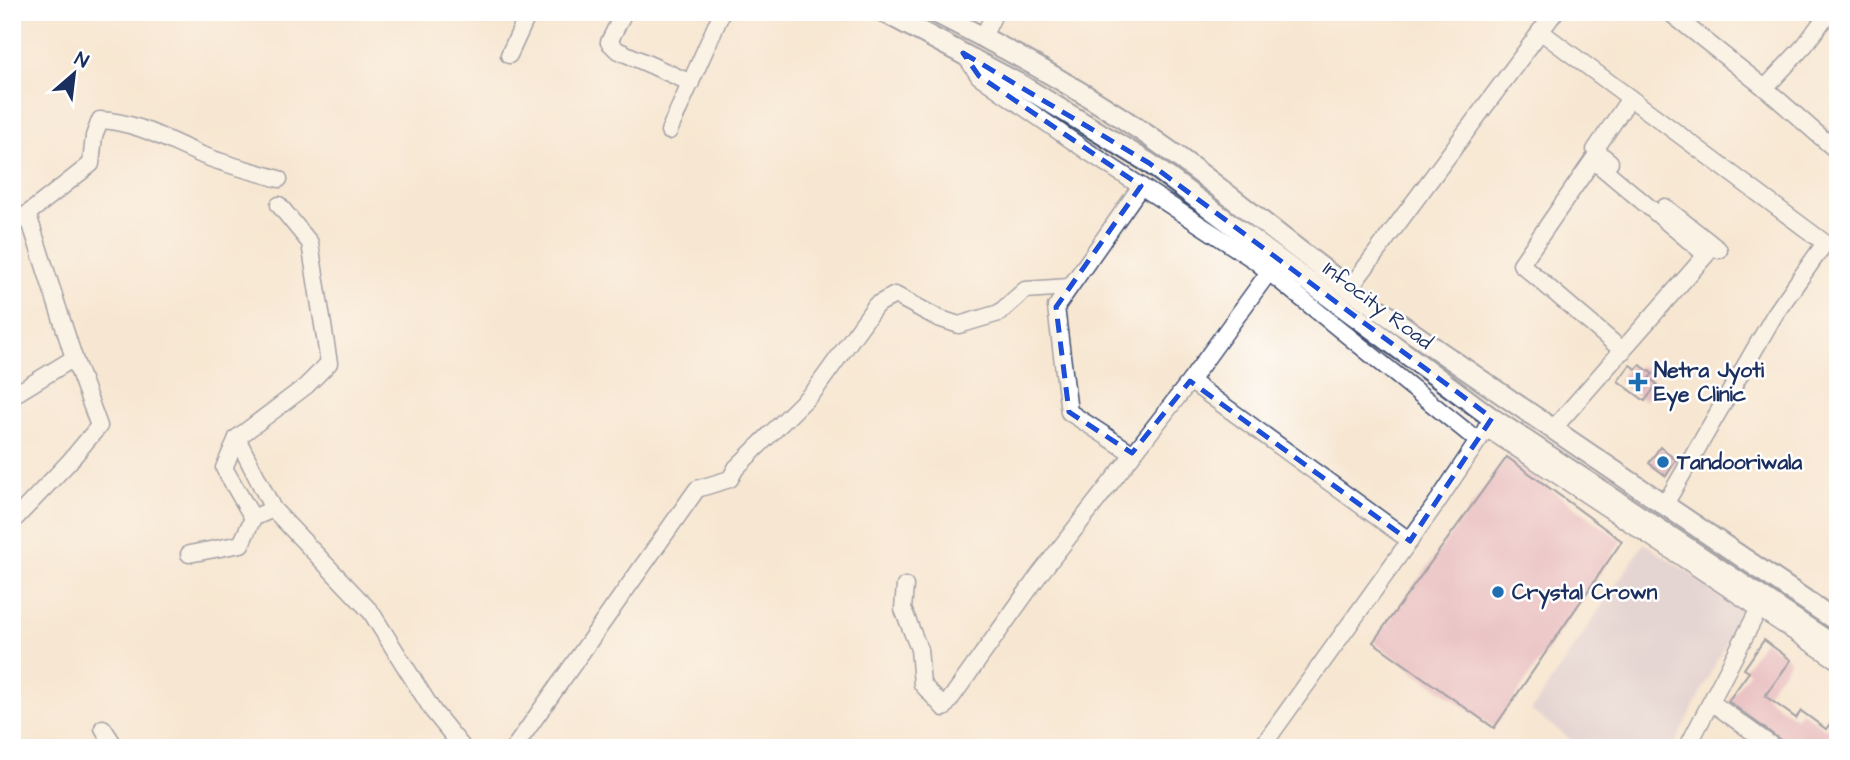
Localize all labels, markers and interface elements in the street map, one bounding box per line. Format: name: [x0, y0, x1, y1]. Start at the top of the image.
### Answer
north arrow: [38, 38, 108, 108]
text: N: [70, 46, 93, 75]
street label: Infocity Road: [1315, 254, 1439, 358]
place label: Netra Jyoti Eye Clinic: [1654, 356, 1765, 412]
marker: Netra Jyoti Eye Clinic: [1628, 372, 1648, 392]
place label: Tandooriwala: [1676, 448, 1802, 477]
marker: Tandooriwala: [1655, 454, 1671, 470]
place label: Crystal Crown: [1512, 578, 1658, 610]
marker: Crystal Crown: [1490, 584, 1506, 600]

